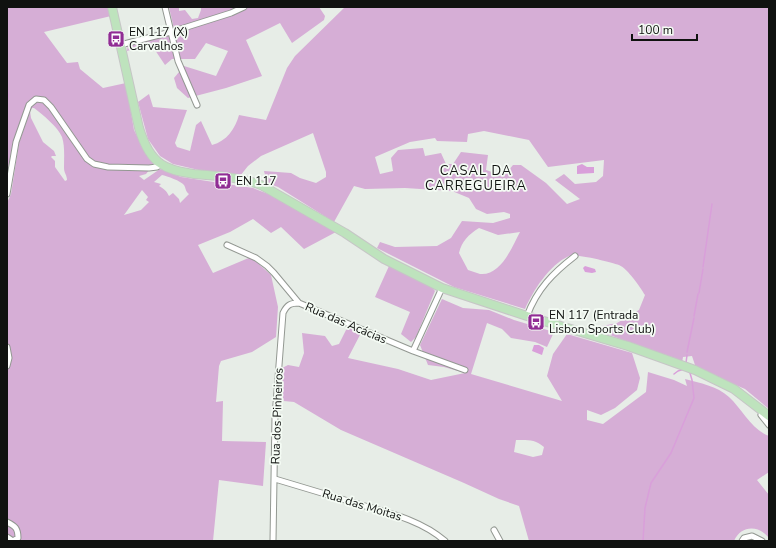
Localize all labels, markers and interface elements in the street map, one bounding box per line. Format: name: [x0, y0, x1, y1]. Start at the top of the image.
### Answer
scale bar: [632, 16, 697, 42]
text: 100 m: [638, 22, 673, 38]
place label: EN 117 (X) Carvalhos: [129, 24, 188, 54]
bus stop icon: EN 117 (X) Carvalhos: [106, 29, 126, 49]
district label: CASAL DA CARREGUEIRA: [425, 162, 527, 195]
bus stop icon: EN 117: [213, 171, 233, 191]
place label: EN 117: [236, 173, 277, 189]
street label: Rua das Acácias: [303, 299, 390, 348]
place label: EN 117 (Entrada Lisbon Sports Club): [549, 307, 655, 337]
bus stop icon: EN 117 (Entrada Lisbon Sports Club): [526, 312, 546, 332]
street label: Rua dos Pinheiros: [267, 367, 287, 465]
street label: Rua das Moitas: [320, 485, 404, 525]

